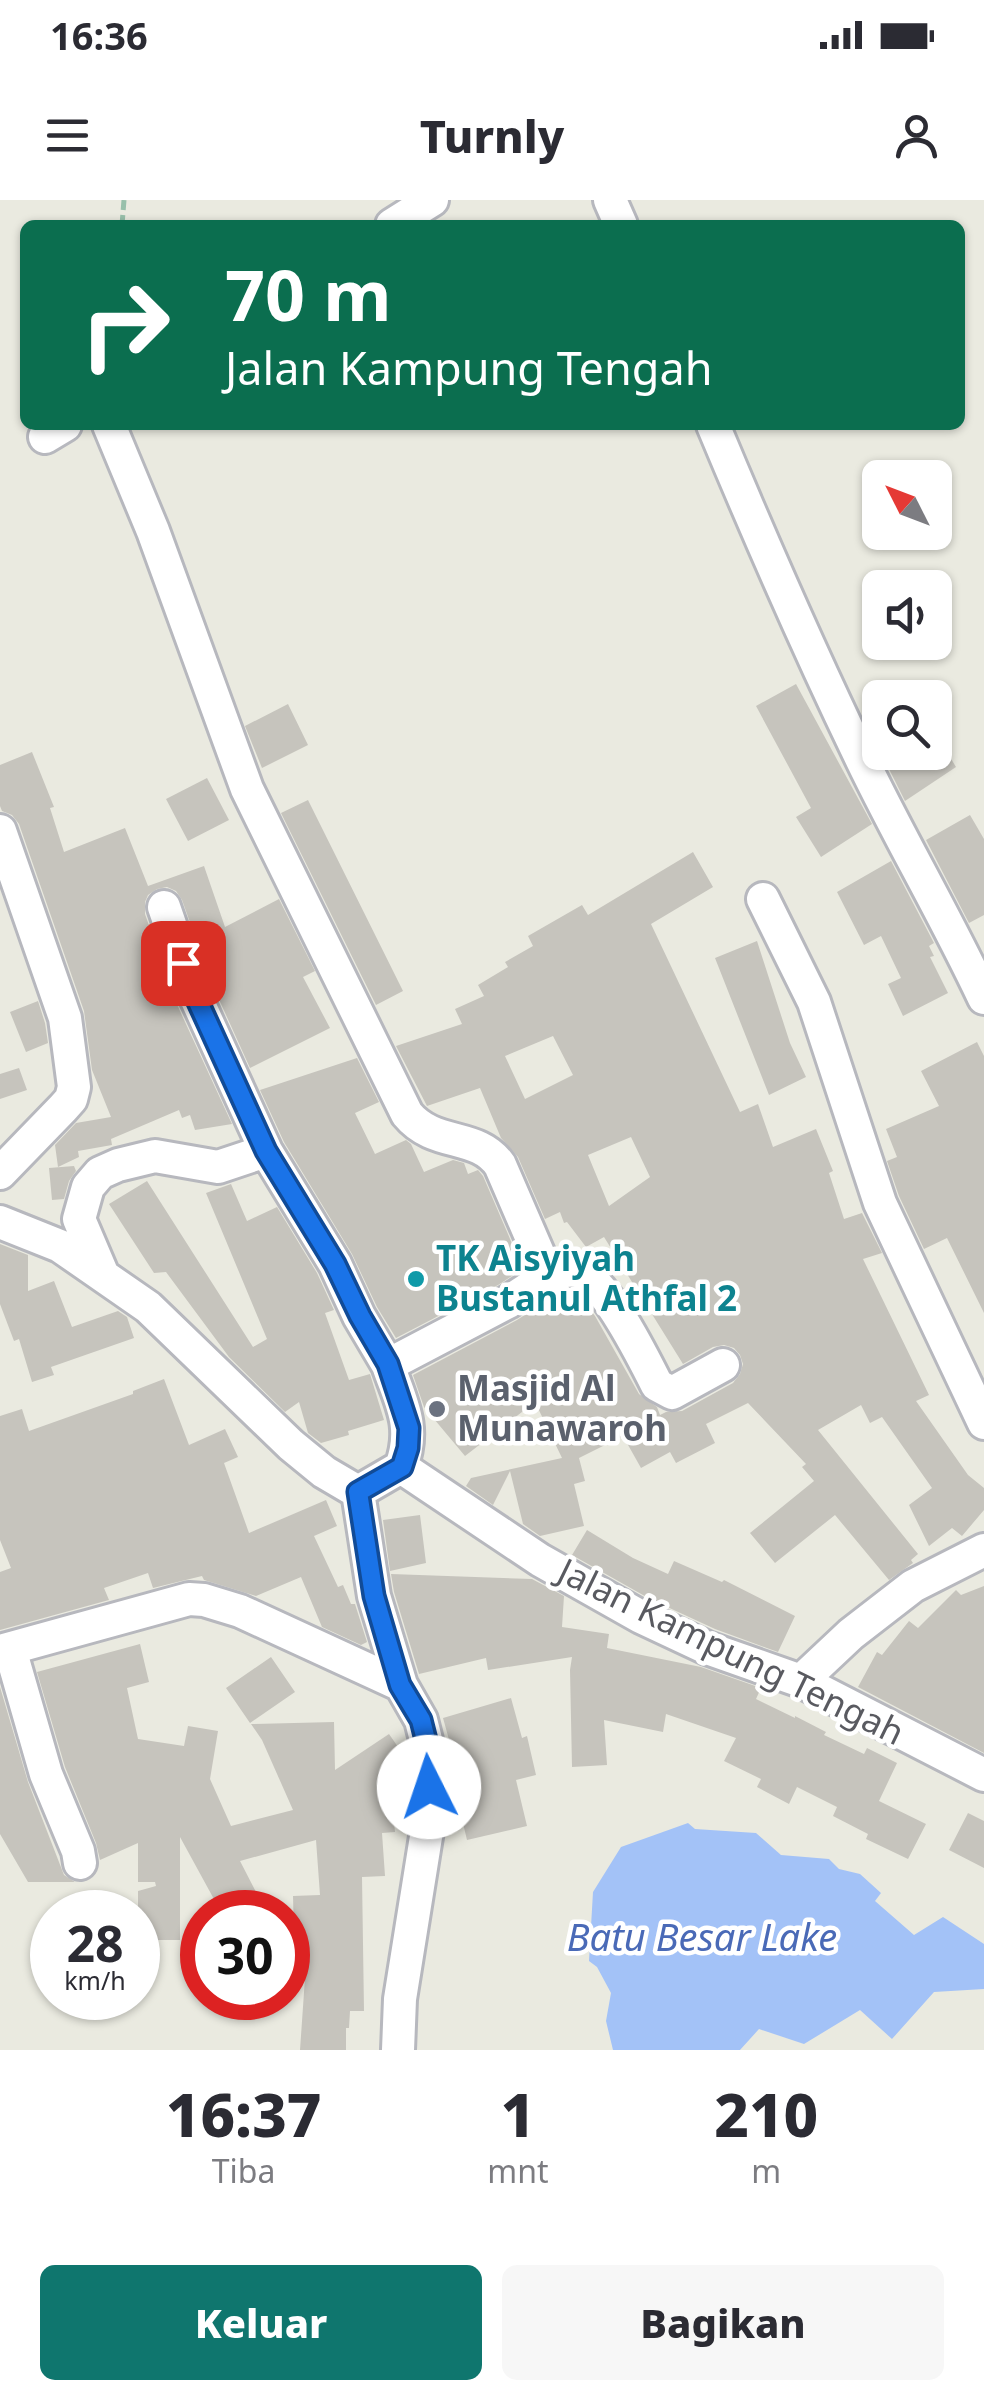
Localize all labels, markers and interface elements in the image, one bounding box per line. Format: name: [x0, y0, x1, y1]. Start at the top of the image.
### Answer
text: 16:36: [50, 9, 148, 61]
text: Turnly: [420, 105, 564, 166]
icon: menu: [40, 108, 95, 163]
icon: person: [889, 108, 944, 163]
text: 70 m: [225, 246, 392, 342]
icon: right: [60, 260, 190, 390]
text: Jalan Kampung Tengah: [225, 337, 713, 398]
north arrow: [862, 460, 952, 550]
map controls: [862, 460, 952, 770]
button: sound: [862, 570, 952, 660]
button: search: [862, 680, 952, 770]
pin: [141, 921, 226, 1006]
icon: arrive: [156, 936, 211, 991]
place label: TK Aisyiyah Bustanul Athfal 2: [436, 1234, 737, 1321]
marker: TK Aisyiyah Bustanul Athfal 2: [405, 1268, 427, 1290]
place label: Masjid Al Munawaroh: [457, 1364, 667, 1451]
marker: Masjid Al Munawaroh: [426, 1398, 448, 1420]
street label: Jalan Kampung Tengah: [548, 1545, 912, 1755]
position arrow: [377, 1735, 481, 1839]
speed limit sign: 30: [180, 1890, 310, 2020]
text: 28: [66, 1909, 124, 1977]
water label: Batu Besar Lake: [567, 1910, 837, 1962]
text: km/h: [64, 1963, 126, 1997]
text: 16:37: [166, 2073, 322, 2155]
text: 1: [501, 2073, 535, 2155]
text: 210: [714, 2073, 818, 2155]
text: Tiba: [212, 2149, 275, 2192]
text: mnt: [487, 2149, 549, 2192]
text: m: [751, 2149, 781, 2192]
button: Keluar: [40, 2265, 482, 2380]
button: Bagikan: [502, 2265, 944, 2380]

